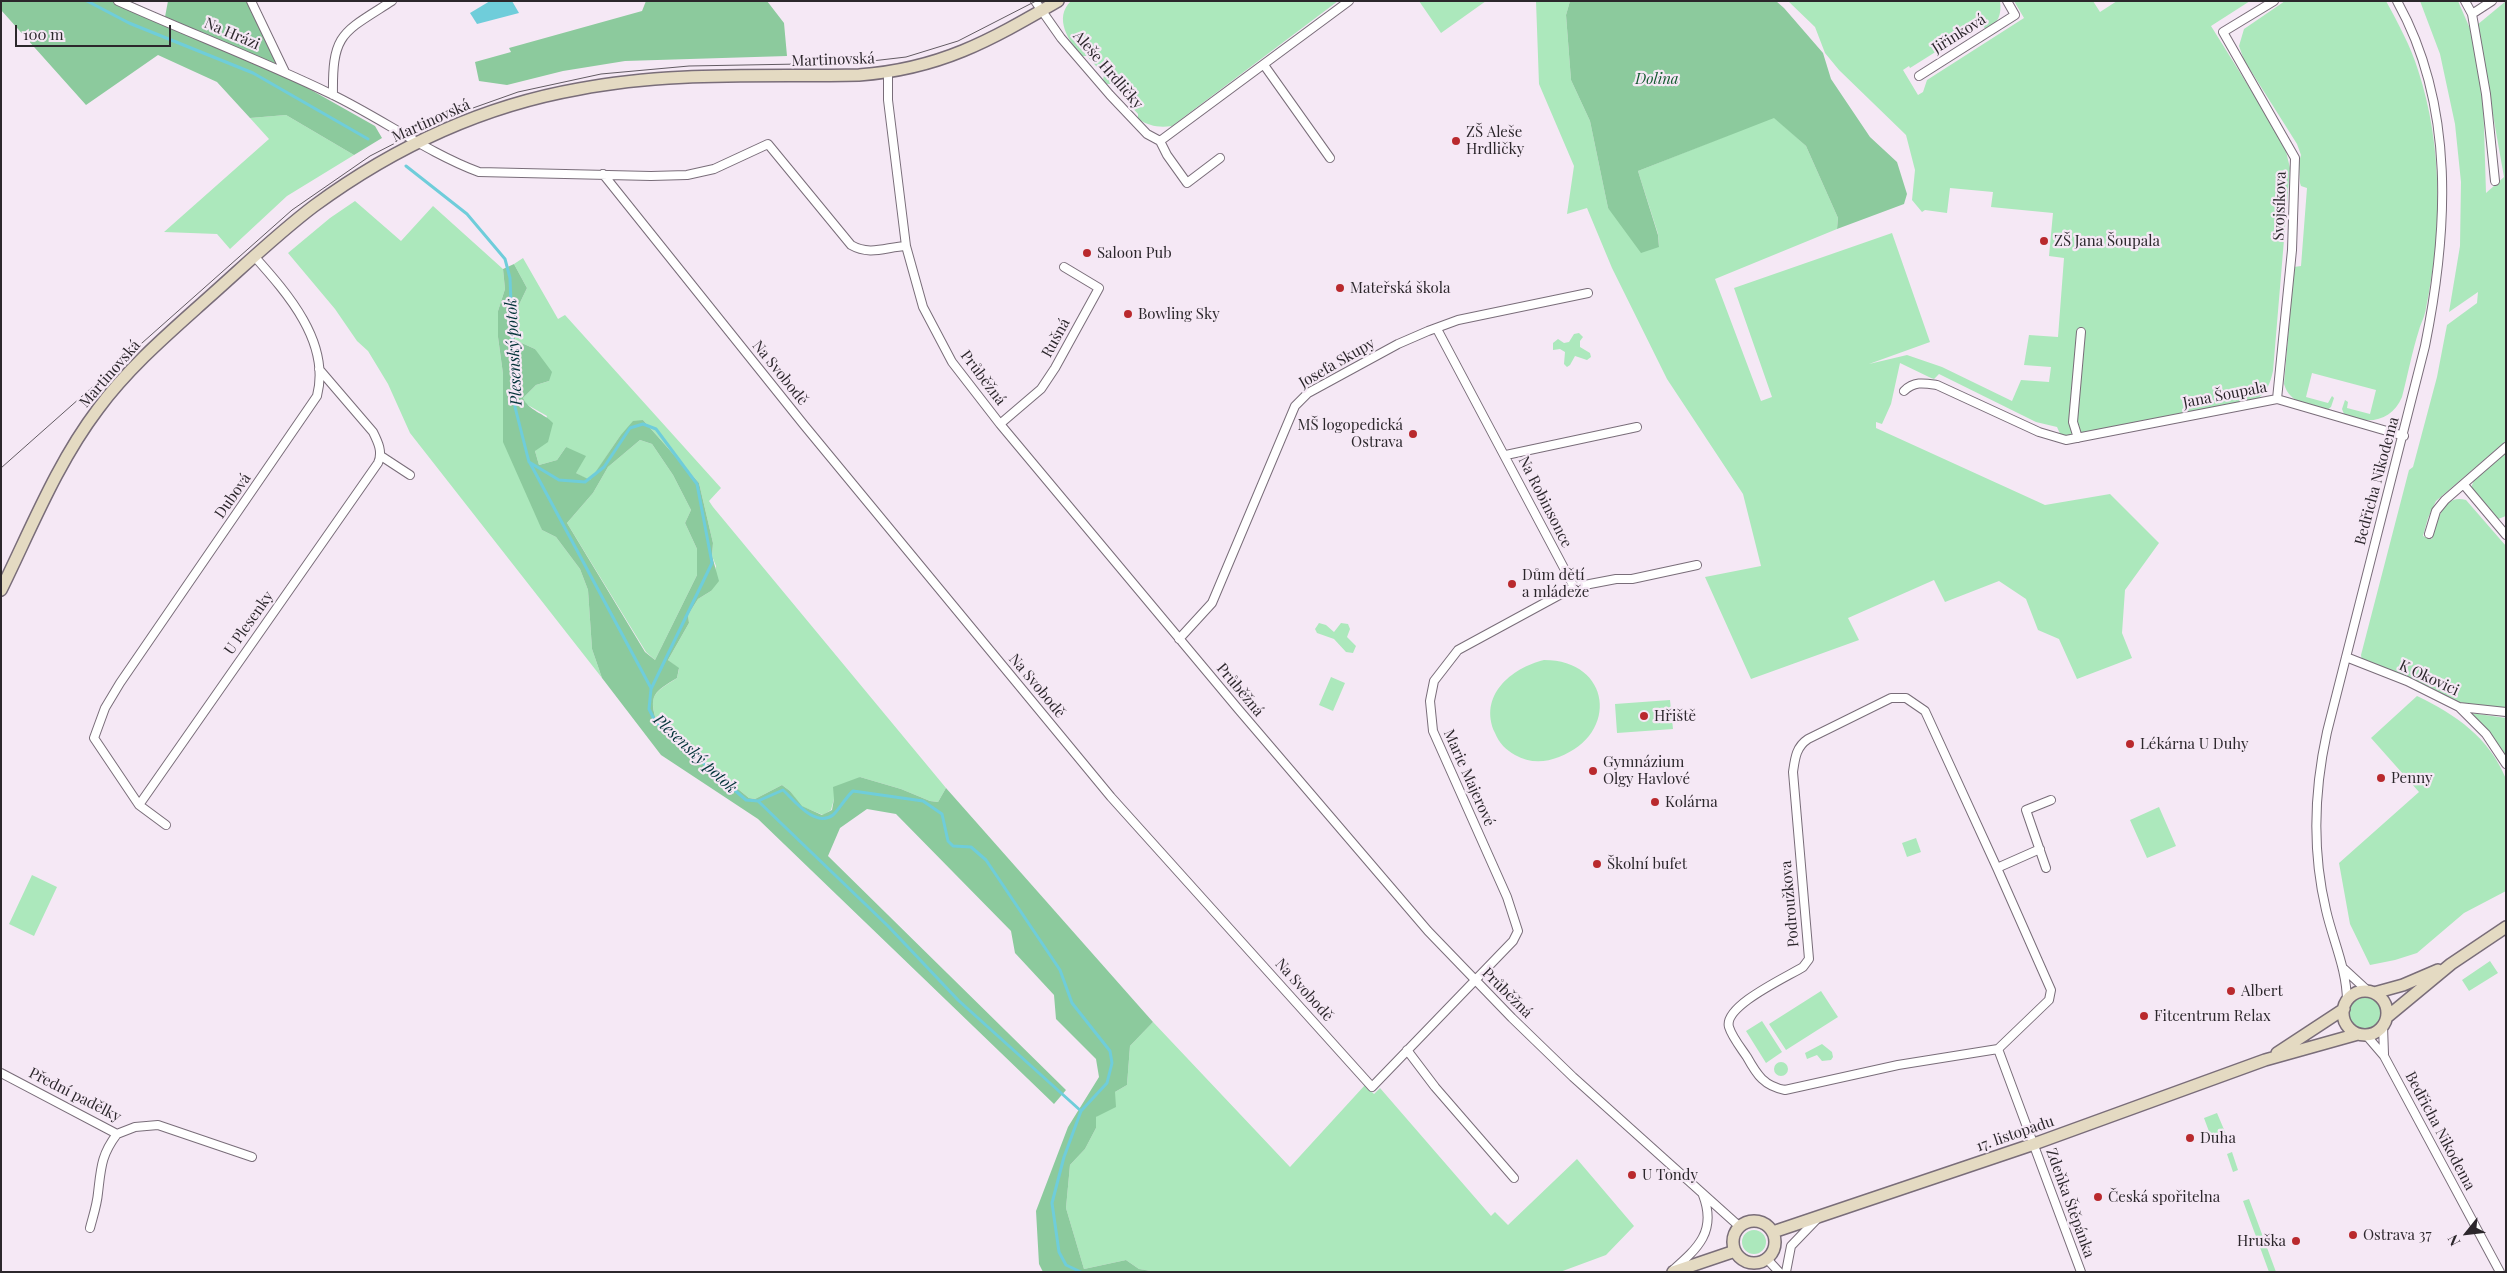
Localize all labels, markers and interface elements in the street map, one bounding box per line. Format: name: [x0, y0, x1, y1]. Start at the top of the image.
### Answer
street label: Jiřinková: [1929, 10, 1989, 58]
street label: Na Hrázi: [202, 14, 262, 54]
scale bar: [18, 15, 174, 47]
text: 100 m: [23, 24, 64, 44]
street label: Aleše Hrdličky: [1069, 27, 1147, 113]
street label: Martinovská: [791, 50, 875, 70]
park label: Dolina: [1635, 70, 1679, 88]
street label: Martinovská: [389, 96, 473, 146]
place label: ZŠ Aleše Hrdličky: [1466, 123, 1524, 158]
marker: ZŠ Aleše Hrdličky: [1450, 135, 1462, 147]
street label: Svojsíkova: [2270, 171, 2290, 241]
place label: ZŠ Jana Šoupala: [2054, 232, 2160, 250]
marker: ZŠ Jana Šoupala: [2038, 235, 2050, 247]
place label: Saloon Pub: [1097, 244, 1172, 262]
marker: Saloon Pub: [1081, 247, 1093, 259]
place label: Mateřská škola: [1350, 279, 1450, 297]
marker: Mateřská škola: [1334, 282, 1346, 294]
water label: Plesenský potok: [502, 298, 526, 406]
place label: Bowling Sky: [1138, 305, 1220, 323]
marker: Bowling Sky: [1122, 308, 1134, 320]
street label: Rušná: [1038, 315, 1074, 361]
street label: Josefa Skupy: [1296, 334, 1378, 392]
street label: Martinovská: [76, 337, 144, 411]
street label: Na Svobodě: [748, 337, 812, 409]
street label: Průběžná: [957, 347, 1009, 409]
street label: Jana Šoupala: [2181, 378, 2269, 412]
street label: Bedřicha Nikodema: [2351, 415, 2403, 547]
place label: MŠ logopedická Ostrava: [1297, 416, 1403, 451]
marker: MŠ logopedická Ostrava: [1407, 428, 1419, 440]
street label: Na Robinsonce: [1514, 453, 1576, 551]
street label: Dubová: [211, 470, 255, 522]
place label: Dům dětí a mládeže: [1522, 566, 1589, 601]
marker: Dům dětí a mládeže: [1506, 578, 1518, 590]
street label: U Plesenky: [221, 588, 277, 658]
street label: Na Svobodě: [1005, 650, 1069, 722]
street label: K Okovici: [2396, 656, 2462, 700]
street label: Průběžná: [1213, 660, 1267, 720]
place label: Hřiště: [1654, 707, 1696, 725]
water label: Plesenský potok: [649, 710, 741, 798]
marker: Hřiště: [1638, 710, 1650, 722]
street label: Marie Majerové: [1440, 727, 1498, 829]
place label: Lékárna U Duhy: [2140, 735, 2249, 753]
marker: Lékárna U Duhy: [2124, 738, 2136, 750]
place label: Gymnázium Olgy Havlové: [1603, 753, 1690, 788]
marker: Gymnázium Olgy Havlové: [1587, 765, 1599, 777]
place label: Penny: [2391, 769, 2433, 787]
marker: Penny: [2375, 772, 2387, 784]
place label: Kolárna: [1665, 793, 1718, 811]
marker: Kolárna: [1649, 796, 1661, 808]
place label: Školní bufet: [1607, 855, 1687, 873]
marker: Školní bufet: [1591, 858, 1603, 870]
street label: Podroužkova: [1777, 860, 1803, 948]
street label: Na Svobodě: [1271, 955, 1337, 1025]
street label: Průběžná: [1478, 964, 1536, 1022]
place label: Albert: [2241, 982, 2283, 1000]
marker: Albert: [2225, 985, 2237, 997]
place label: Fitcentrum Relax: [2154, 1007, 2271, 1025]
marker: Fitcentrum Relax: [2138, 1010, 2150, 1022]
street label: Přední padělky: [26, 1064, 124, 1126]
street label: Bedřicha Nikodema: [2401, 1069, 2479, 1193]
street label: 17. listopadu: [1974, 1112, 2056, 1156]
place label: Duha: [2200, 1129, 2236, 1147]
marker: Duha: [2184, 1132, 2196, 1144]
street label: Zdeňka Štěpánka: [2042, 1146, 2098, 1260]
place label: U Tondy: [1642, 1166, 1698, 1184]
marker: U Tondy: [1626, 1169, 1638, 1181]
place label: Česká spořitelna: [2108, 1188, 2220, 1206]
marker: Česká spořitelna: [2092, 1191, 2104, 1203]
north arrow: [2442, 1208, 2492, 1258]
place label: Ostrava 37: [2363, 1226, 2432, 1244]
marker: Ostrava 37: [2347, 1229, 2359, 1241]
text: N: [2443, 1231, 2464, 1250]
place label: Hruška: [2237, 1232, 2286, 1250]
marker: Hruška: [2290, 1235, 2302, 1247]

